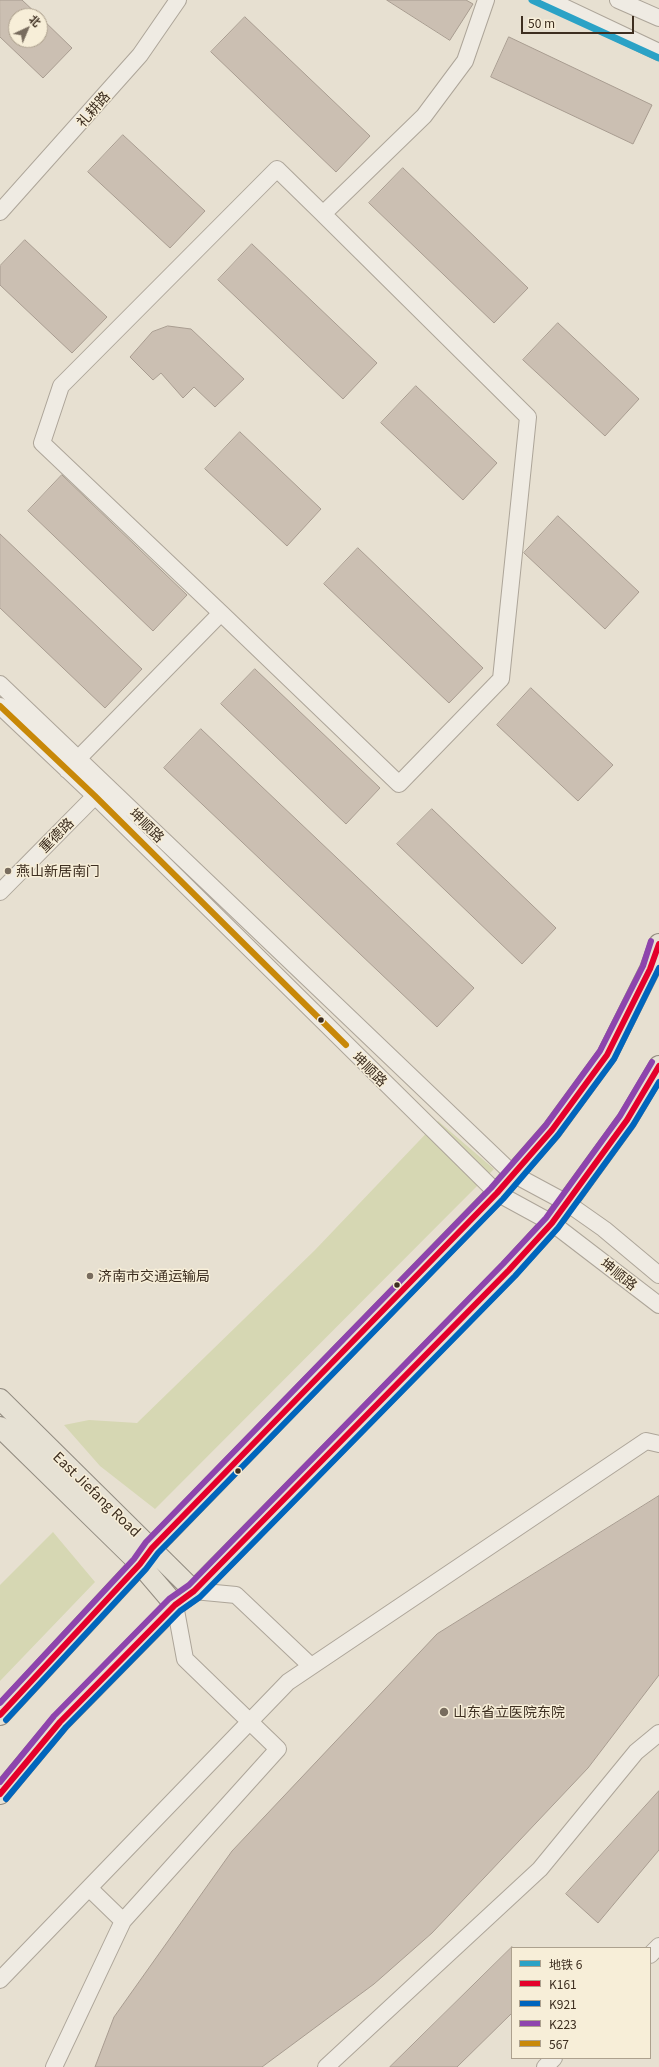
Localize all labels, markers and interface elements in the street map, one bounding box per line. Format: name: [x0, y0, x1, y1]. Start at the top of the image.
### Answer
north arrow: [8, 8, 48, 48]
scale bar: [523, 8, 636, 34]
text: 北: [26, 11, 45, 30]
text: 50 m: [528, 14, 555, 31]
street label: 礼耕路: [73, 88, 113, 130]
street label: 坤顺路: [126, 804, 168, 846]
street label: 重德路: [35, 814, 77, 856]
place label: 燕山新居南门: [16, 863, 100, 879]
marker: 燕山新居南门: [3, 866, 13, 876]
unlabelled marker: [316, 1015, 326, 1025]
street label: 坤顺路: [349, 1048, 391, 1090]
street label: 坤顺路: [597, 1254, 641, 1294]
place label: 济南市交通运输局: [98, 1268, 210, 1284]
marker: 济南市交通运输局: [85, 1271, 95, 1281]
unlabelled marker: [392, 1280, 402, 1290]
street label: East Jiefang Road: [50, 1448, 144, 1540]
unlabelled marker: [233, 1466, 243, 1476]
place label: 山东省立医院东院: [453, 1704, 565, 1720]
marker: 山东省立医院东院: [438, 1706, 450, 1718]
legend: [511, 1947, 651, 2059]
text: 地铁 6: [549, 1955, 582, 1972]
text: K161: [549, 1975, 577, 1992]
text: K921: [549, 1995, 577, 2012]
text: K223: [549, 2015, 577, 2032]
text: 567: [549, 2035, 569, 2052]

